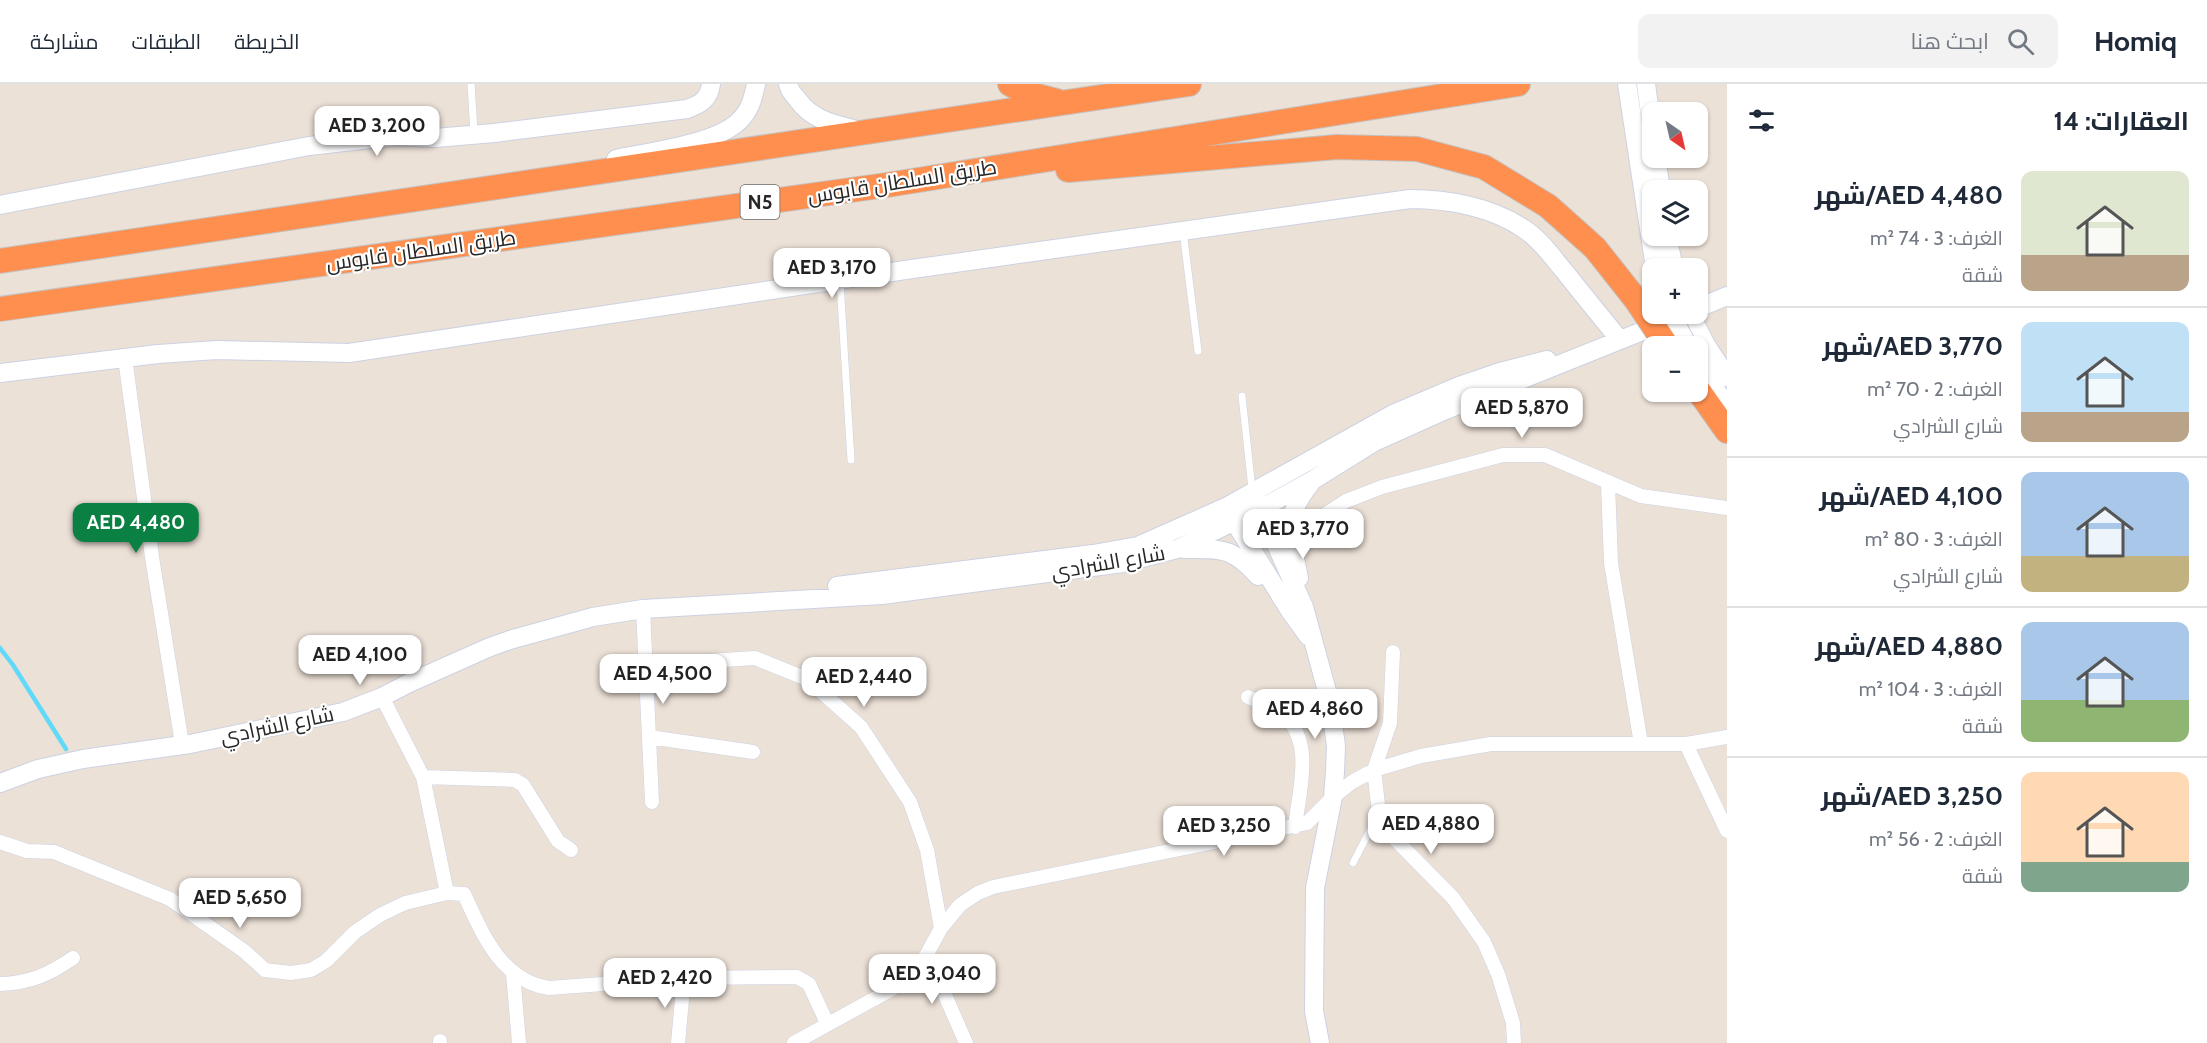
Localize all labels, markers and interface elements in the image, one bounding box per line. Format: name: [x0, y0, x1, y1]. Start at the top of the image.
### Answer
search box: [1638, 14, 2058, 68]
text: Homiq: [2094, 24, 2177, 58]
icon: search: [2004, 25, 2037, 58]
text: ابحث هنا: [1910, 28, 1989, 55]
text: مشاركة: [30, 29, 99, 54]
text: الطبقات: [132, 29, 201, 54]
text: الخريطة: [234, 29, 300, 54]
north arrow: [1642, 102, 1708, 168]
map controls: [1642, 102, 1708, 402]
icon: filters: [1745, 104, 1778, 137]
text: العقارات: 14: [2054, 105, 2189, 137]
pin: AED 3,200: [308, 106, 446, 157]
text: AED 3,200: [329, 113, 426, 137]
street label: طريق السلطان قابوس: [806, 154, 999, 209]
text: AED 4,480/شهر: [1815, 179, 2003, 211]
button: layers: [1642, 180, 1708, 246]
road number: N5: [740, 185, 780, 219]
icon: home: [2069, 195, 2141, 267]
street label: طريق السلطان قابوس: [324, 224, 518, 277]
text: الغرف: 3 · 74 m²: [1870, 226, 2003, 250]
pin: AED 3,170: [763, 248, 901, 299]
text: AED 3,170: [787, 255, 877, 279]
button: +: [1642, 258, 1708, 324]
text: شقة: [1962, 263, 2003, 287]
text: AED 3,770/شهر: [1823, 330, 2003, 362]
button: −: [1642, 336, 1708, 402]
icon: home: [2069, 346, 2141, 418]
text: الغرف: 2 · 70 m²: [1867, 377, 2003, 401]
pin: AED 5,870: [1453, 388, 1591, 439]
text: AED 5,870: [1475, 395, 1569, 419]
text: شارع الشرادي: [1893, 414, 2003, 438]
text: AED 4,100/شهر: [1819, 480, 2003, 512]
icon: home: [2069, 496, 2141, 568]
pin: AED 4,480: [67, 503, 205, 554]
pin: AED 3,770: [1234, 509, 1372, 560]
text: AED 4,480: [87, 510, 185, 534]
text: AED 3,770: [1257, 516, 1349, 540]
text: الغرف: 3 · 80 m²: [1865, 527, 2003, 551]
street label: شارع الشرادي: [1049, 540, 1168, 588]
text: شارع الشرادي: [1893, 564, 2003, 588]
text: AED 4,880/شهر: [1815, 630, 2003, 662]
pin: AED 4,100: [291, 635, 429, 686]
text: AED 4,100: [312, 642, 408, 666]
icon: home: [2069, 646, 2141, 718]
pin: AED 4,500: [594, 654, 732, 705]
pin: AED 2,440: [795, 657, 933, 708]
text: AED 4,500: [614, 661, 712, 685]
text: AED 2,440: [816, 664, 912, 688]
text: الغرف: 3 · 104 m²: [1859, 677, 2003, 701]
pin: AED 4,860: [1246, 689, 1384, 740]
text: AED 4,860: [1266, 696, 1364, 720]
street label: شارع الشرادي: [218, 701, 337, 753]
text: شقة: [1962, 714, 2003, 738]
text: AED 3,250/شهر: [1821, 780, 2003, 812]
icon: home: [2069, 796, 2141, 868]
pin: AED 4,880: [1362, 804, 1500, 855]
pin: AED 3,250: [1155, 806, 1293, 857]
text: AED 4,880: [1382, 811, 1480, 835]
text: AED 3,250: [1177, 813, 1271, 837]
text: الغرف: 2 · 56 m²: [1869, 827, 2003, 851]
text: شقة: [1962, 864, 2003, 888]
pin: AED 5,650: [171, 878, 309, 929]
text: AED 5,650: [193, 885, 287, 909]
pin: AED 3,040: [863, 954, 1001, 1005]
pin: AED 2,420: [596, 958, 734, 1009]
text: AED 3,040: [883, 961, 981, 985]
text: AED 2,420: [617, 965, 713, 989]

